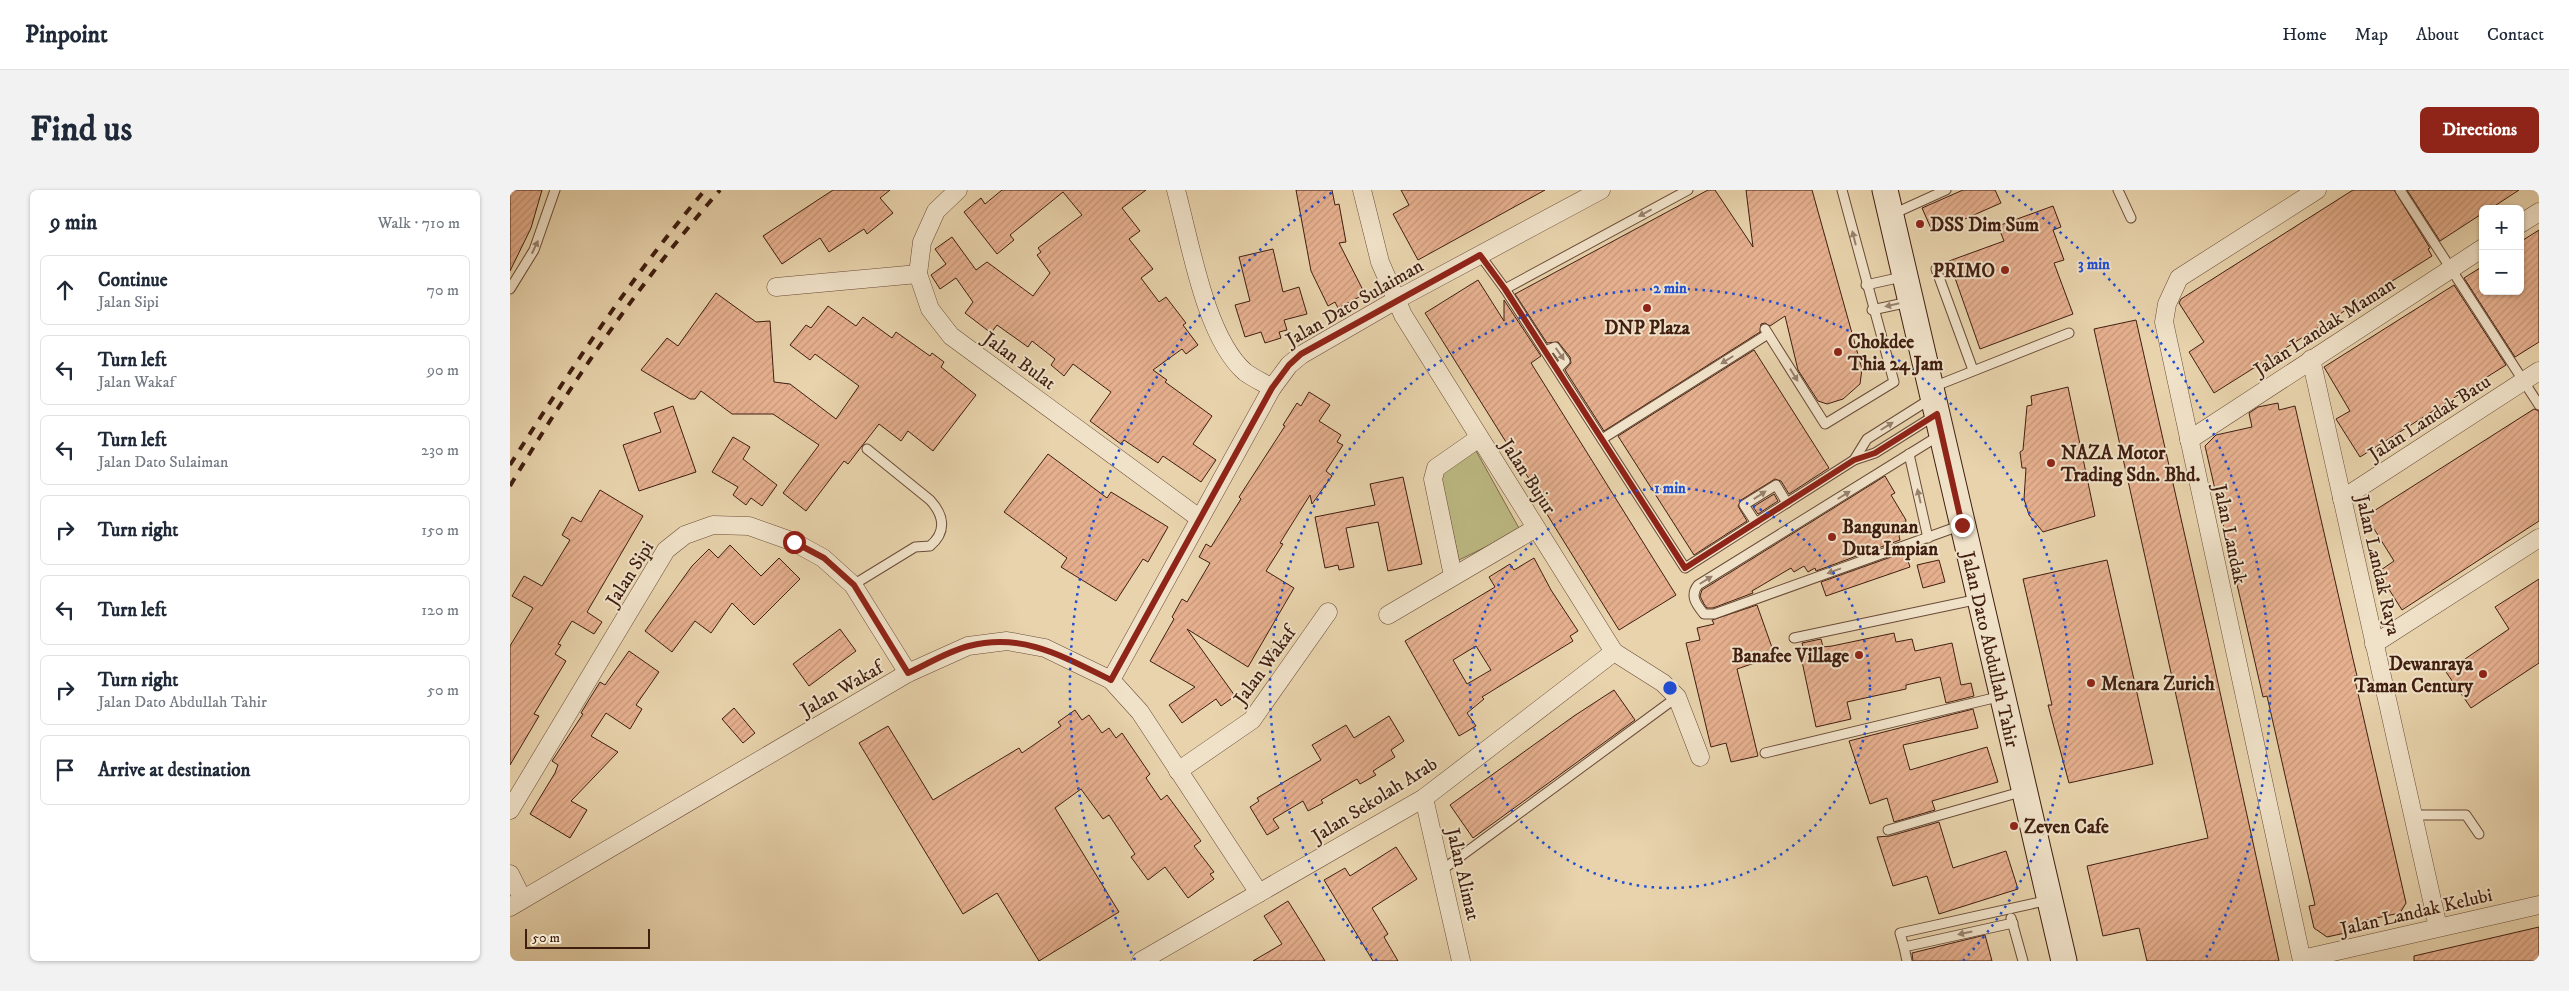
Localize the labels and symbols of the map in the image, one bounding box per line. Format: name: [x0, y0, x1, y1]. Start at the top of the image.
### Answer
one-way arrow: [1638, 209, 1653, 217]
place label: DSS Dim Sum: [1930, 214, 2040, 237]
marker: DSS Dim Sum: [1914, 218, 1926, 230]
one-way arrow: [1850, 230, 1858, 245]
one-way arrow: [531, 240, 539, 254]
street label: Jalan Dato Sulaiman: [1280, 255, 1428, 353]
text: 3 min: [2078, 255, 2110, 274]
place label: PRIMO: [1933, 260, 1995, 283]
marker: PRIMO: [1999, 264, 2011, 276]
street label: Jalan Landak Maman: [2248, 273, 2400, 382]
text: 2 min: [1653, 279, 1687, 298]
one-way arrow: [1884, 301, 1899, 309]
marker: DNP Plaza: [1641, 302, 1653, 314]
place label: DNP Plaza: [1604, 317, 1691, 340]
street label: Jalan Bulat: [977, 326, 1060, 395]
place label: Chokdee Thia 24 Jam: [1847, 331, 1944, 376]
marker: Chokdee Thia 24 Jam: [1832, 346, 1844, 358]
one-way arrow: [1556, 347, 1565, 361]
one-way arrow: [1720, 355, 1734, 365]
one-way arrow: [1789, 369, 1799, 382]
street label: Jalan Landak Batu: [2363, 370, 2495, 467]
one-way arrow: [1880, 421, 1893, 431]
street label: Jalan Bujur: [1494, 433, 1561, 519]
place label: NAZA Motor Trading Sdn. Bhd.: [2060, 442, 2201, 487]
marker: NAZA Motor Trading Sdn. Bhd.: [2045, 457, 2057, 469]
text: 1 min: [1654, 479, 1686, 498]
street label: Jalan Landak: [2207, 480, 2251, 587]
one-way arrow: [1915, 488, 1923, 503]
one-way arrow: [1753, 490, 1767, 500]
one-way arrow: [1837, 490, 1850, 499]
street label: Jalan Landak Raya: [2350, 491, 2405, 638]
route end: [1951, 514, 1974, 537]
place label: Bangunan Duta Impian: [1842, 516, 1939, 561]
route start: [783, 531, 806, 554]
marker: Bangunan Duta Impian: [1826, 531, 1838, 543]
street label: Jalan Sipi: [600, 537, 659, 612]
street label: Jalan Dato Abdullah Tahir: [1955, 547, 2023, 750]
one-way arrow: [1827, 568, 1842, 575]
one-way arrow: [1699, 576, 1712, 585]
street label: Jalan Wakaf: [1228, 620, 1303, 711]
place label: Banafee Village: [1732, 645, 1849, 668]
marker: Banafee Village: [1853, 649, 1865, 661]
place label: Dewanraya Taman Century: [2353, 653, 2474, 698]
street label: Jalan Wakaf: [795, 655, 889, 723]
marker: Dewanraya Taman Century: [2477, 668, 2489, 680]
place label: Menara Zurich: [2101, 673, 2216, 696]
marker: Menara Zurich: [2085, 677, 2097, 689]
centre of rings: [1661, 679, 1679, 697]
street label: Jalan Sekolah Arab: [1306, 753, 1442, 849]
place label: Zeven Cafe: [2024, 816, 2109, 839]
marker: Zeven Cafe: [2008, 820, 2020, 832]
street label: Jalan Alimat: [1440, 824, 1484, 923]
street label: Jalan Landak Kelubi: [2336, 884, 2495, 942]
scale bar: [525, 926, 650, 949]
one-way arrow: [1957, 929, 1973, 937]

